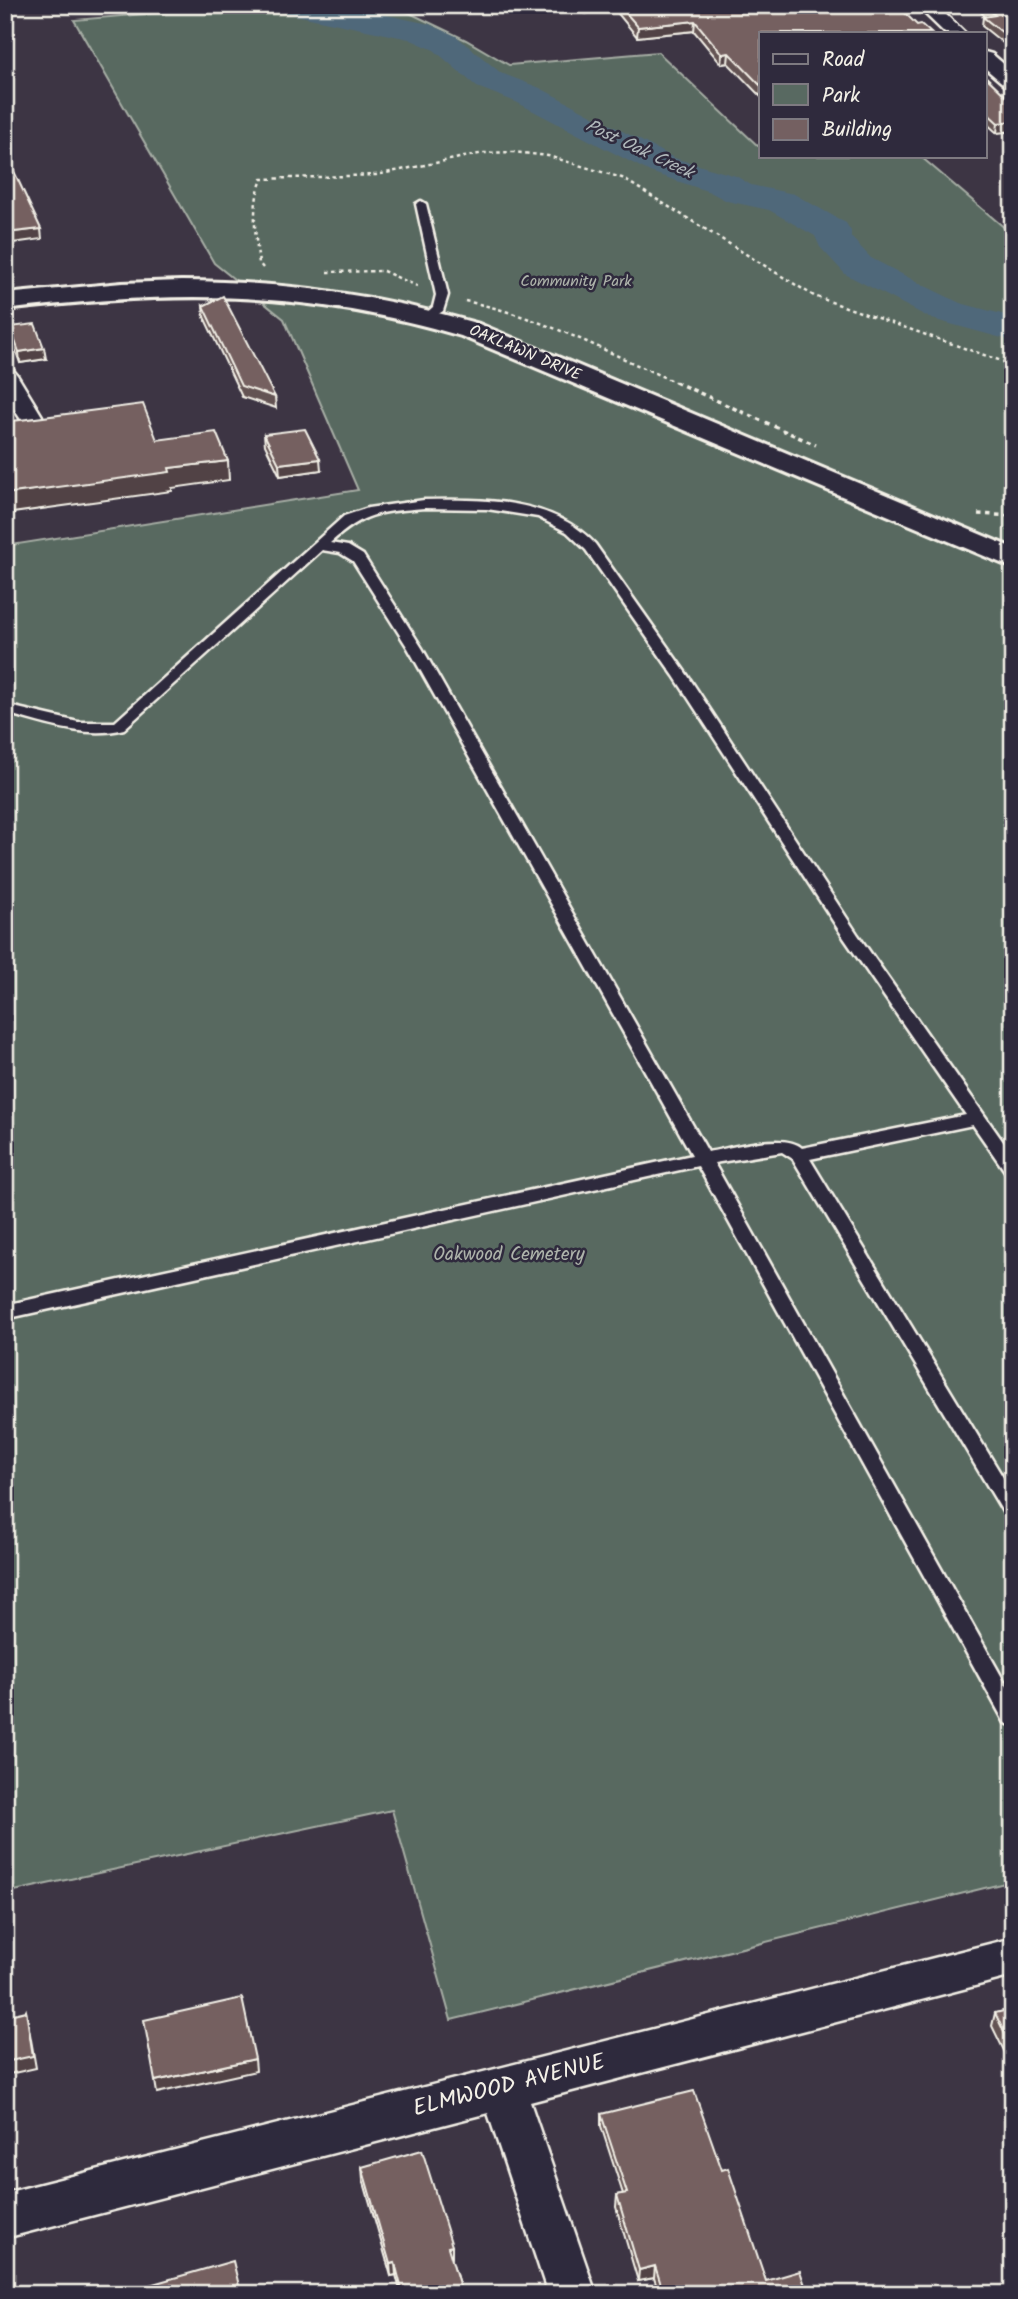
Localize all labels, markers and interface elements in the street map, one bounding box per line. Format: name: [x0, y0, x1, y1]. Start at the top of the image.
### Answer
legend: [759, 32, 986, 158]
text: Road: [822, 44, 865, 77]
text: Park: [822, 80, 860, 113]
water label: Post Oak Creek: [580, 112, 700, 189]
text: Building: [822, 114, 892, 147]
park label: Community Park: [520, 269, 632, 294]
street label: OAKLAWN DRIVE: [465, 318, 586, 388]
park label: Oakwood Cemetery: [433, 1240, 586, 1270]
street label: ELMWOOD AVENUE: [409, 2045, 609, 2127]

